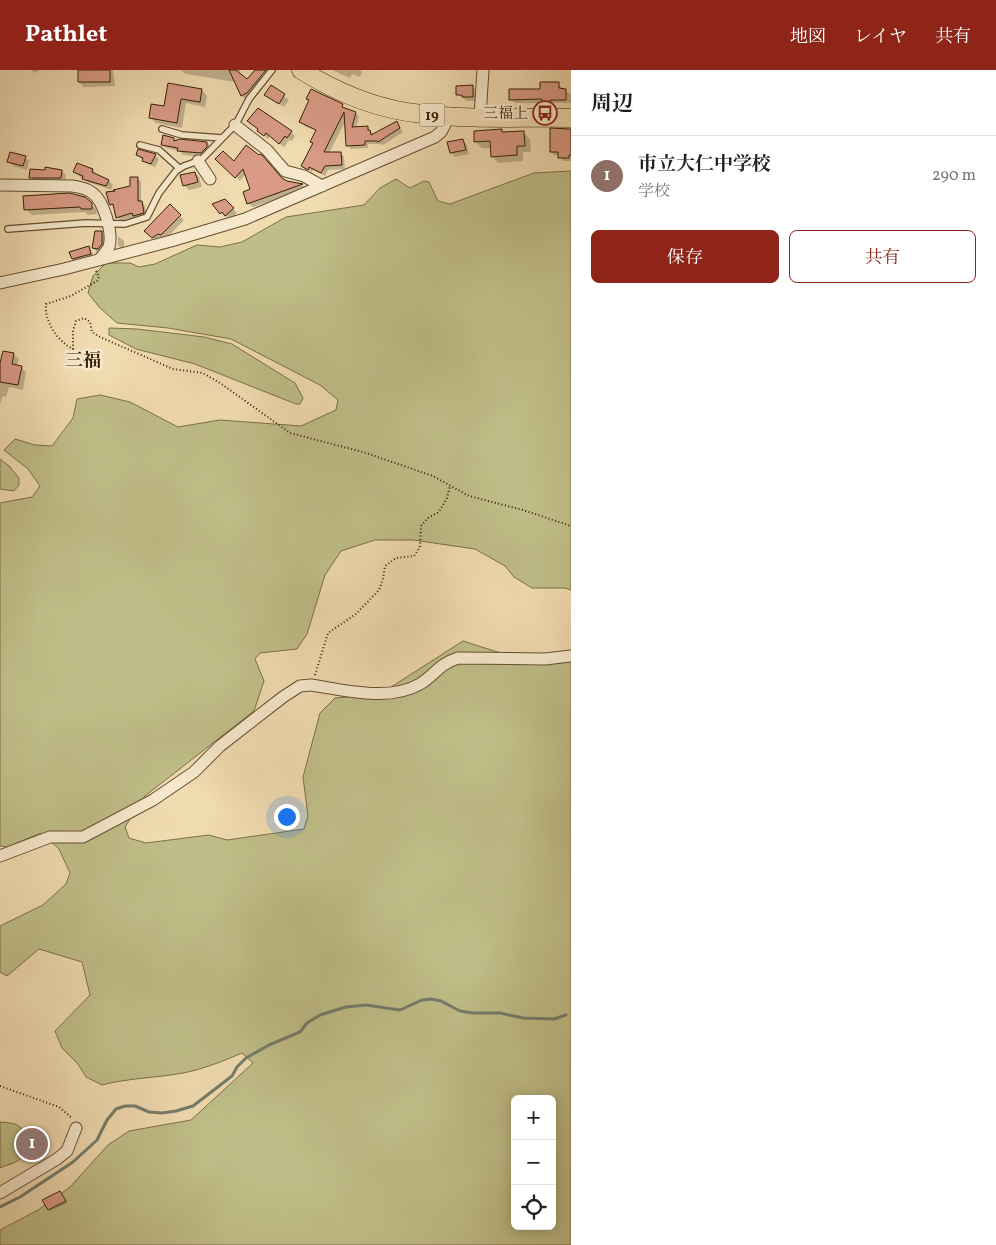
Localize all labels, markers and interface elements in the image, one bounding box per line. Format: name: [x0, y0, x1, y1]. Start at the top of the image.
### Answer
text: Pathlet: [25, 18, 107, 52]
text: 地図: [790, 25, 826, 50]
text: レイヤ: [854, 25, 907, 50]
text: 共有: [935, 25, 971, 50]
text: 周辺: [591, 90, 633, 119]
bus stop icon: 三福上: [532, 100, 558, 126]
road number: 19: [420, 104, 444, 126]
place label: 三福上: [483, 104, 528, 125]
text: 市立大仁中学校: [638, 152, 771, 178]
text: 1: [604, 165, 610, 187]
text: 290 m: [932, 165, 976, 187]
text: 学校: [638, 181, 670, 203]
button: 保存: [591, 230, 779, 283]
button: 共有: [789, 230, 976, 283]
district label: 三福: [65, 349, 101, 374]
your location: [274, 804, 300, 830]
map controls: [511, 1095, 556, 1230]
button: +: [511, 1095, 556, 1140]
pin: 1: [16, 1125, 48, 1163]
button: −: [511, 1140, 556, 1185]
button: locate: [511, 1185, 556, 1230]

